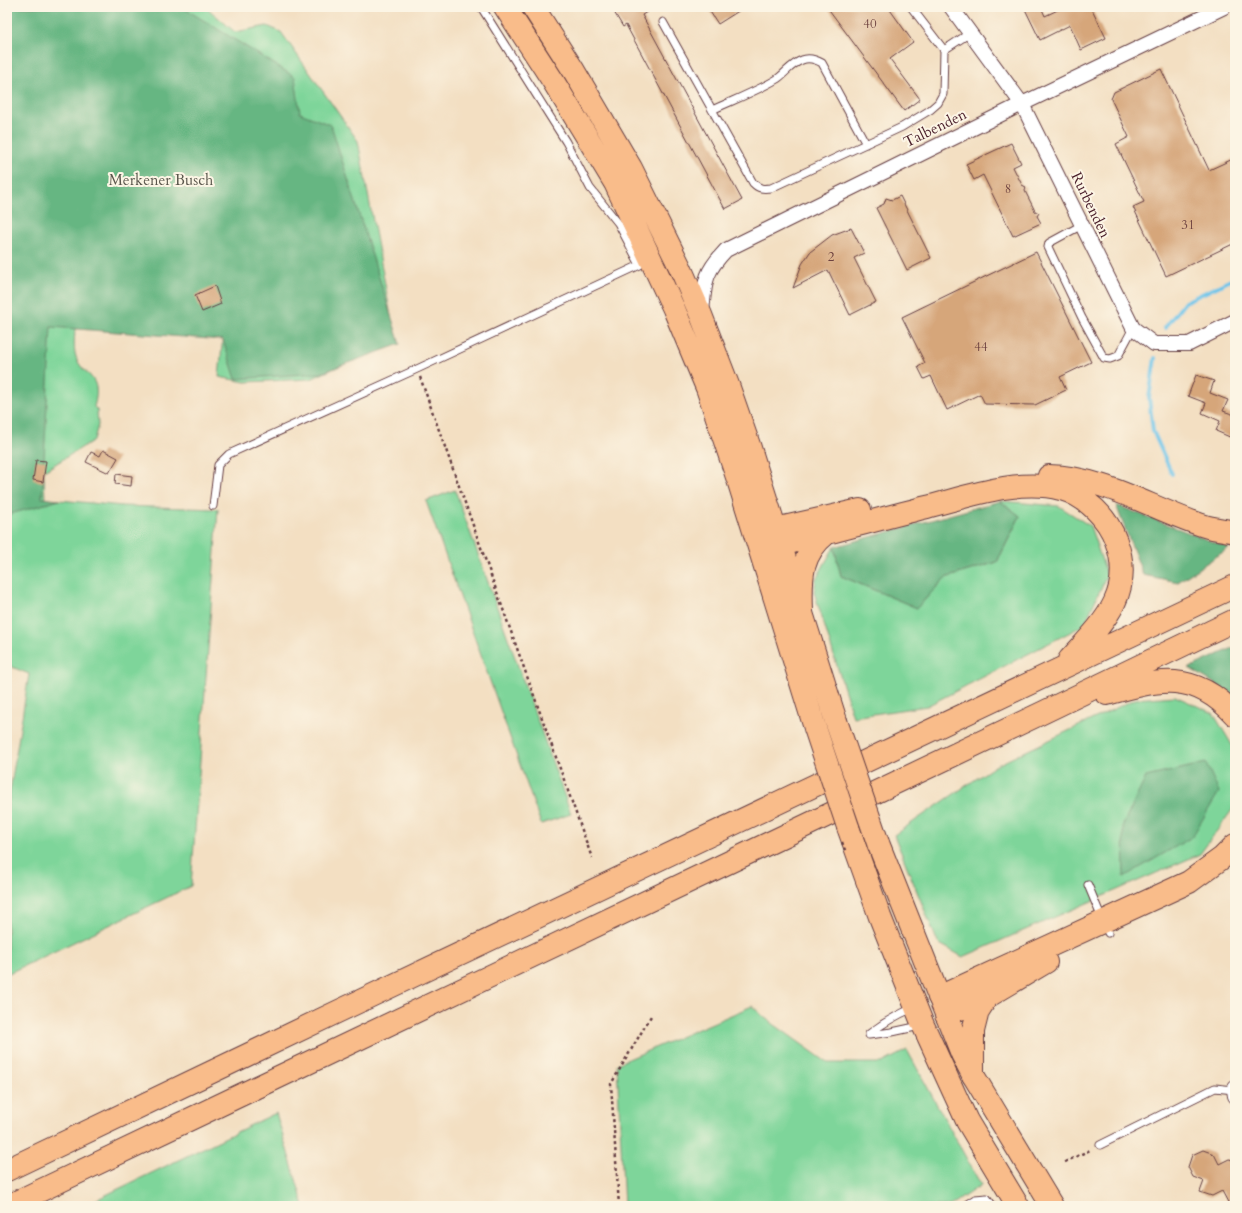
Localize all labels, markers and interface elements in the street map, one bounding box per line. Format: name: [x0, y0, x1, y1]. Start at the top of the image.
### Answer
house number: 40: [863, 15, 877, 33]
street label: Talbenden: [900, 104, 970, 152]
street label: Rurbenden: [1066, 169, 1116, 242]
park label: Merkener Busch: [109, 170, 214, 190]
house number: 8: [1005, 180, 1011, 198]
house number: 31: [1181, 216, 1195, 234]
house number: 2: [828, 248, 835, 266]
house number: 44: [974, 338, 988, 356]

